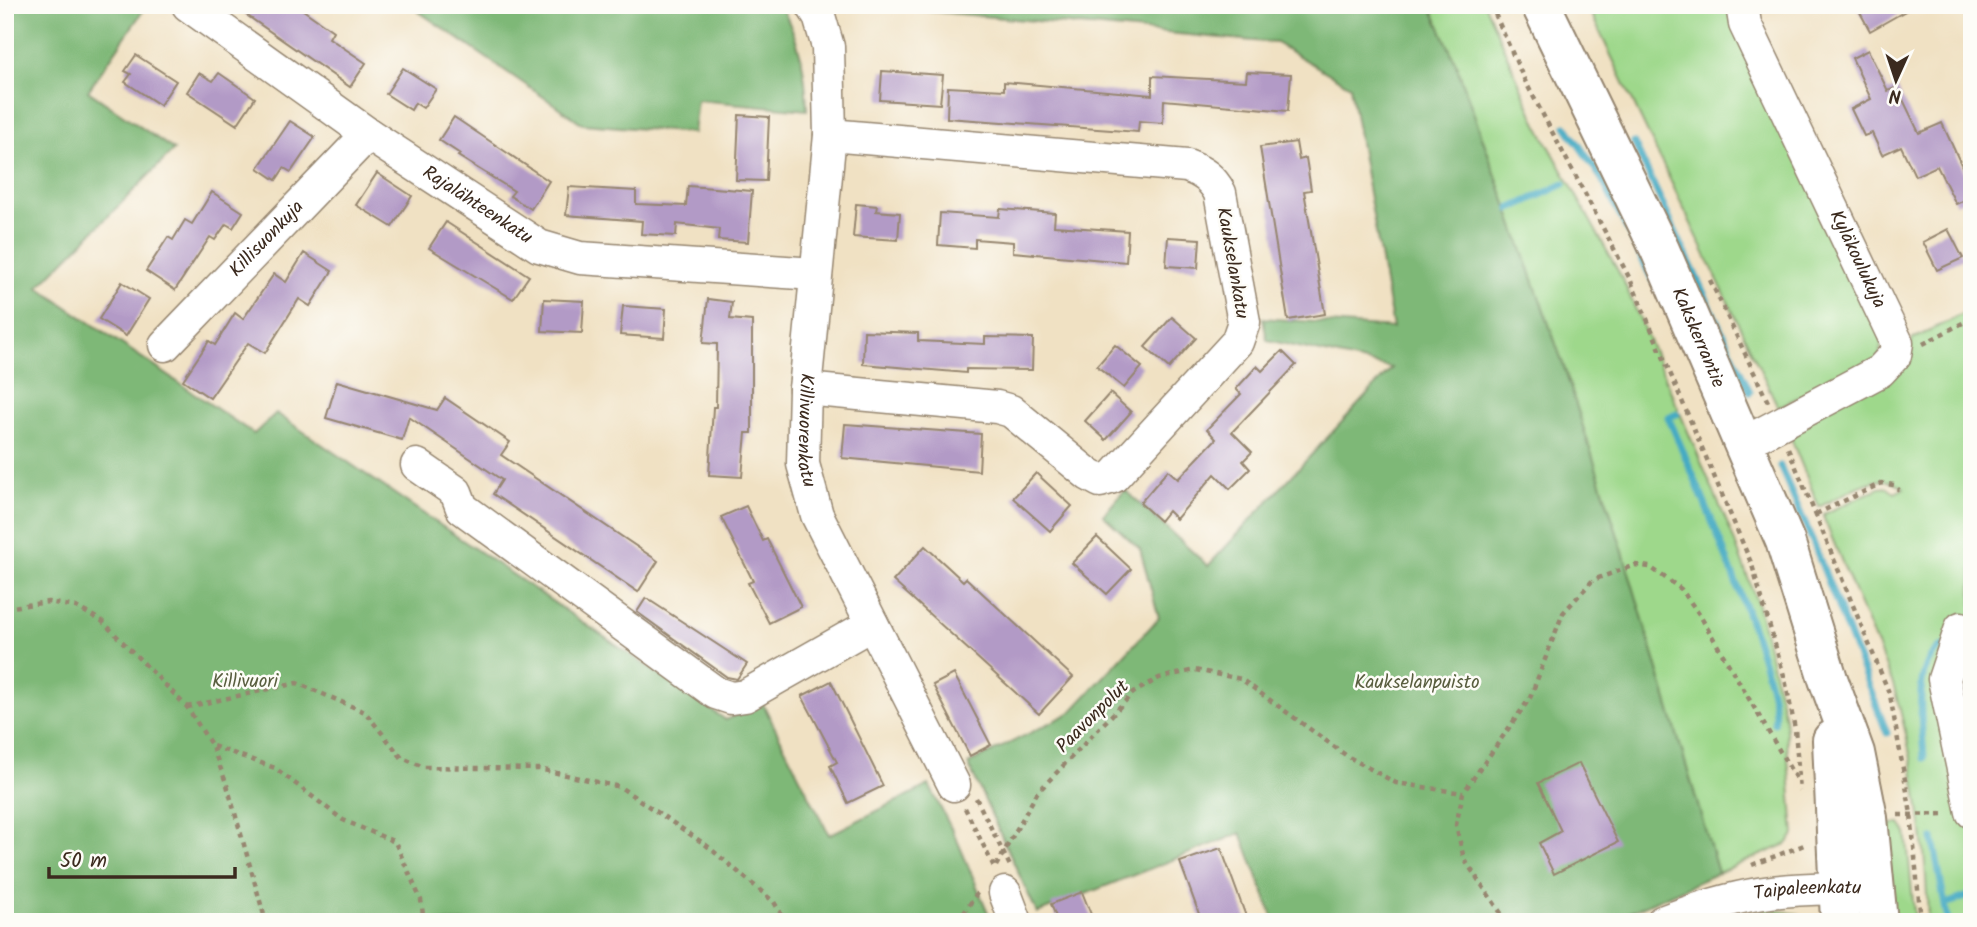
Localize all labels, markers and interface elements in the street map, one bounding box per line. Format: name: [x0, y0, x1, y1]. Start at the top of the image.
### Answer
north arrow: [1862, 46, 1932, 116]
text: N: [1888, 80, 1902, 110]
street label: Rajalähteenkatu: [416, 158, 538, 253]
street label: Killisuonkuja: [222, 194, 311, 285]
street label: Kaukselankatu: [1207, 205, 1257, 321]
street label: Kyläkoulukuja: [1821, 205, 1894, 314]
street label: Kakskerrantie: [1663, 283, 1733, 393]
street label: Killivuorenkatu: [788, 372, 824, 491]
park label: Killivuori: [212, 667, 280, 697]
park label: Kaukselanpuisto: [1354, 668, 1480, 698]
street label: Paavonpolut: [1049, 673, 1137, 761]
scale bar: [49, 836, 234, 880]
text: 50 m: [60, 845, 107, 878]
street label: Taipaleenkatu: [1751, 873, 1862, 909]

